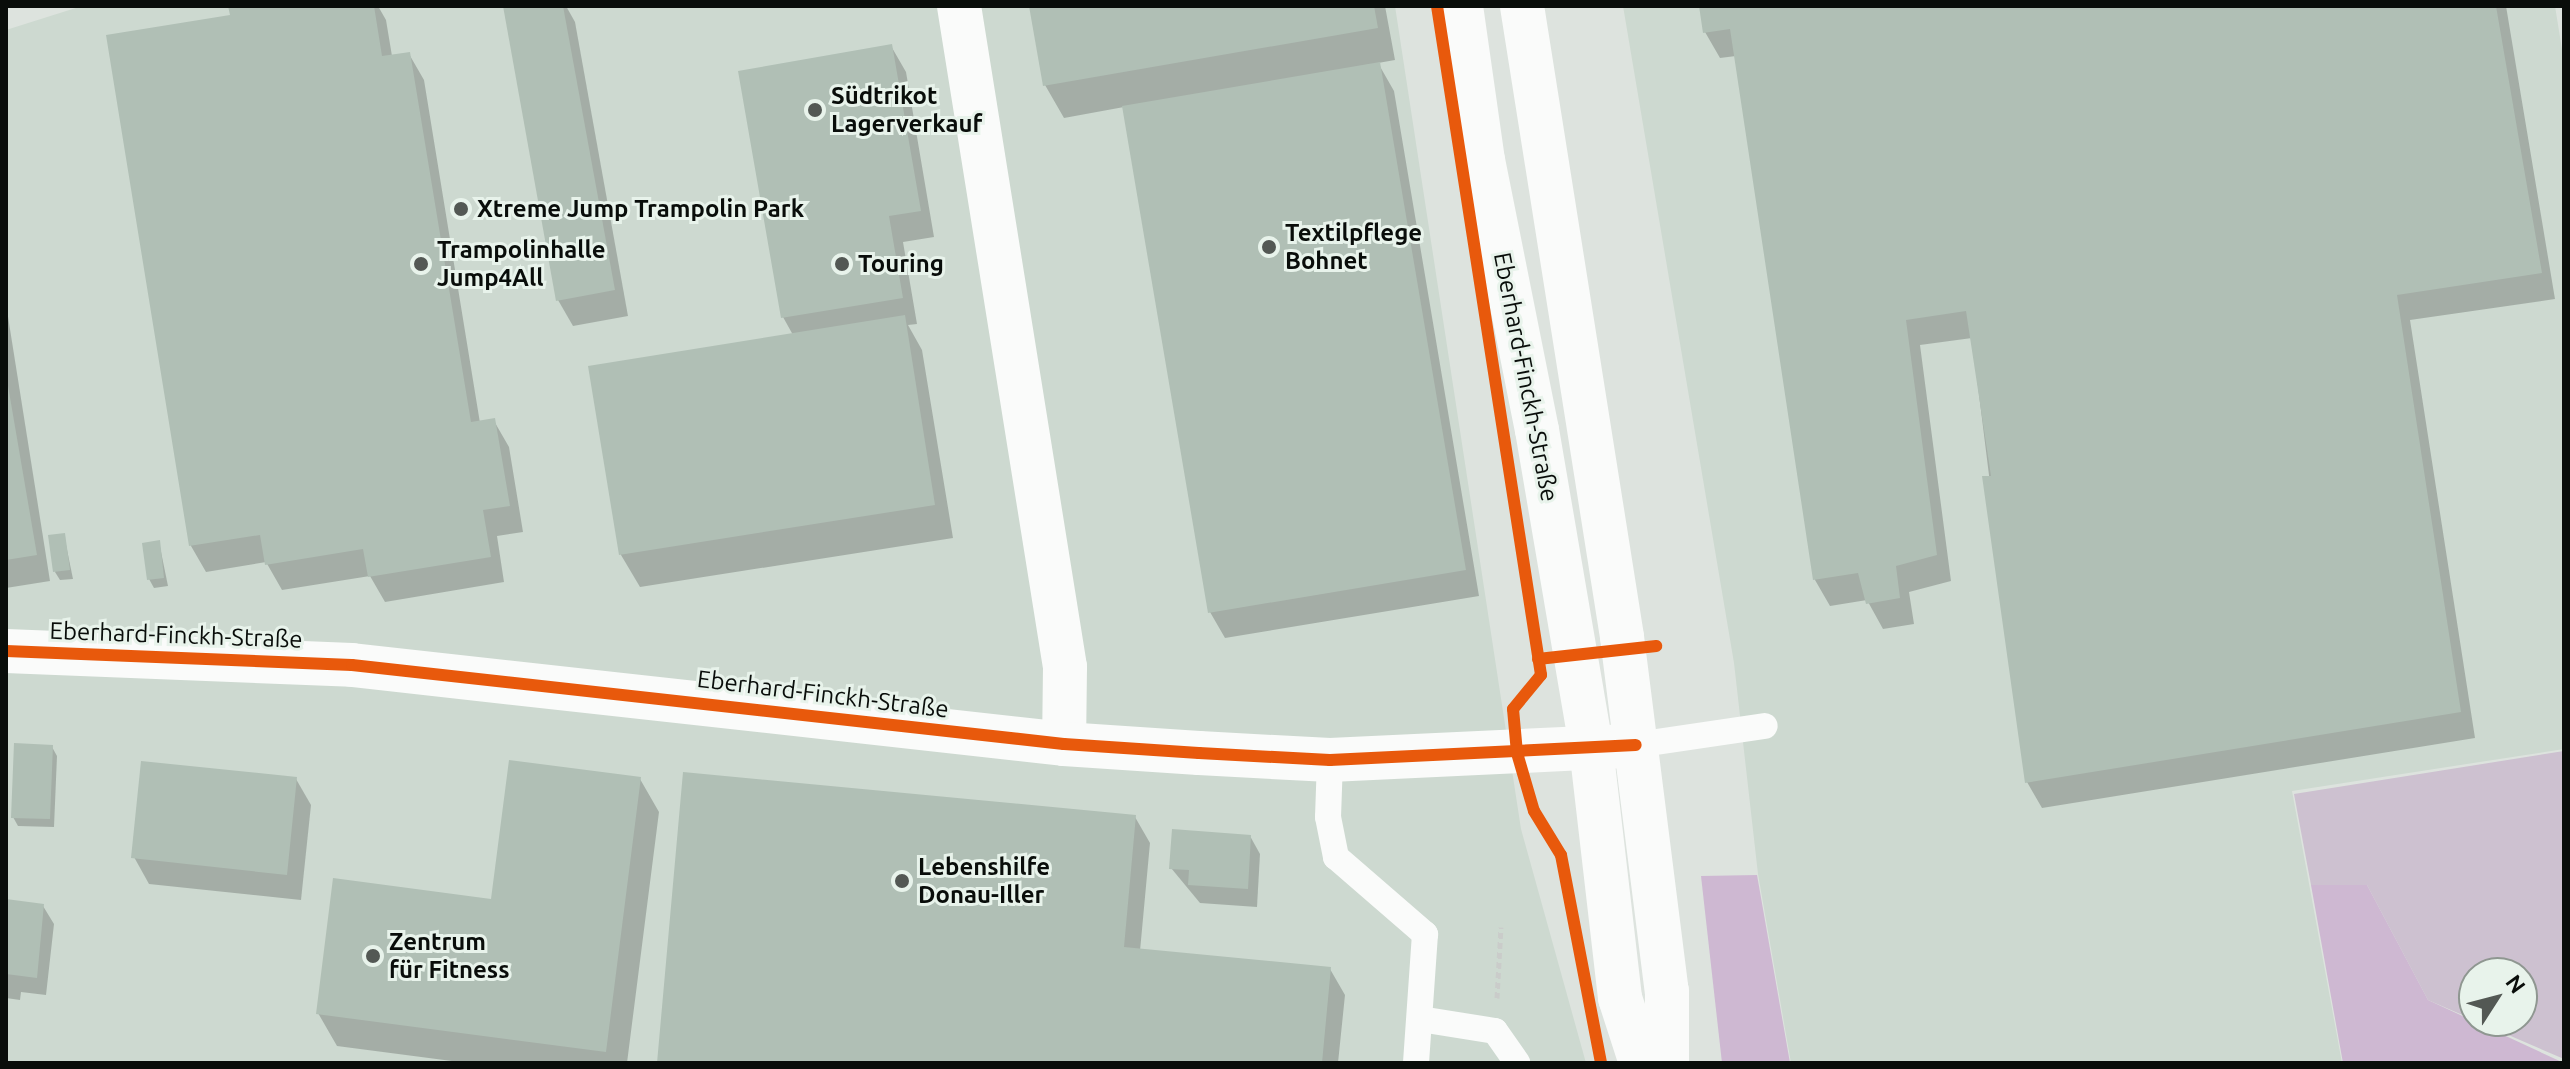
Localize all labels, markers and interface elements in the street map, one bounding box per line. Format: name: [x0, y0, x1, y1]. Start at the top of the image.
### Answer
place label: Südtrikot Lagerverkauf: [831, 82, 982, 138]
marker: Südtrikot Lagerverkauf: [806, 101, 824, 119]
place label: Xtreme Jump Trampolin Park: [477, 195, 804, 223]
marker: Xtreme Jump Trampolin Park: [452, 200, 470, 218]
place label: Textilpflege Bohnet: [1285, 219, 1422, 275]
place label: Trampolinhalle Jump4All: [437, 236, 606, 292]
marker: Textilpflege Bohnet: [1260, 238, 1278, 256]
place label: Touring: [858, 250, 944, 278]
street label: Eberhard-Finckh-Straße: [1488, 250, 1564, 504]
marker: Trampolinhalle Jump4All: [412, 255, 430, 273]
marker: Touring: [833, 255, 851, 273]
street label: Eberhard-Finckh-Straße: [49, 616, 303, 654]
street label: Eberhard-Finckh-Straße: [696, 664, 950, 724]
place label: Lebenshilfe Donau-Iller: [918, 853, 1050, 909]
marker: Lebenshilfe Donau-Iller: [893, 872, 911, 890]
place label: Zentrum für Fitness: [389, 928, 510, 984]
marker: Zentrum für Fitness: [364, 947, 382, 965]
north arrow: [2458, 957, 2538, 1037]
text: N: [2501, 970, 2531, 998]

